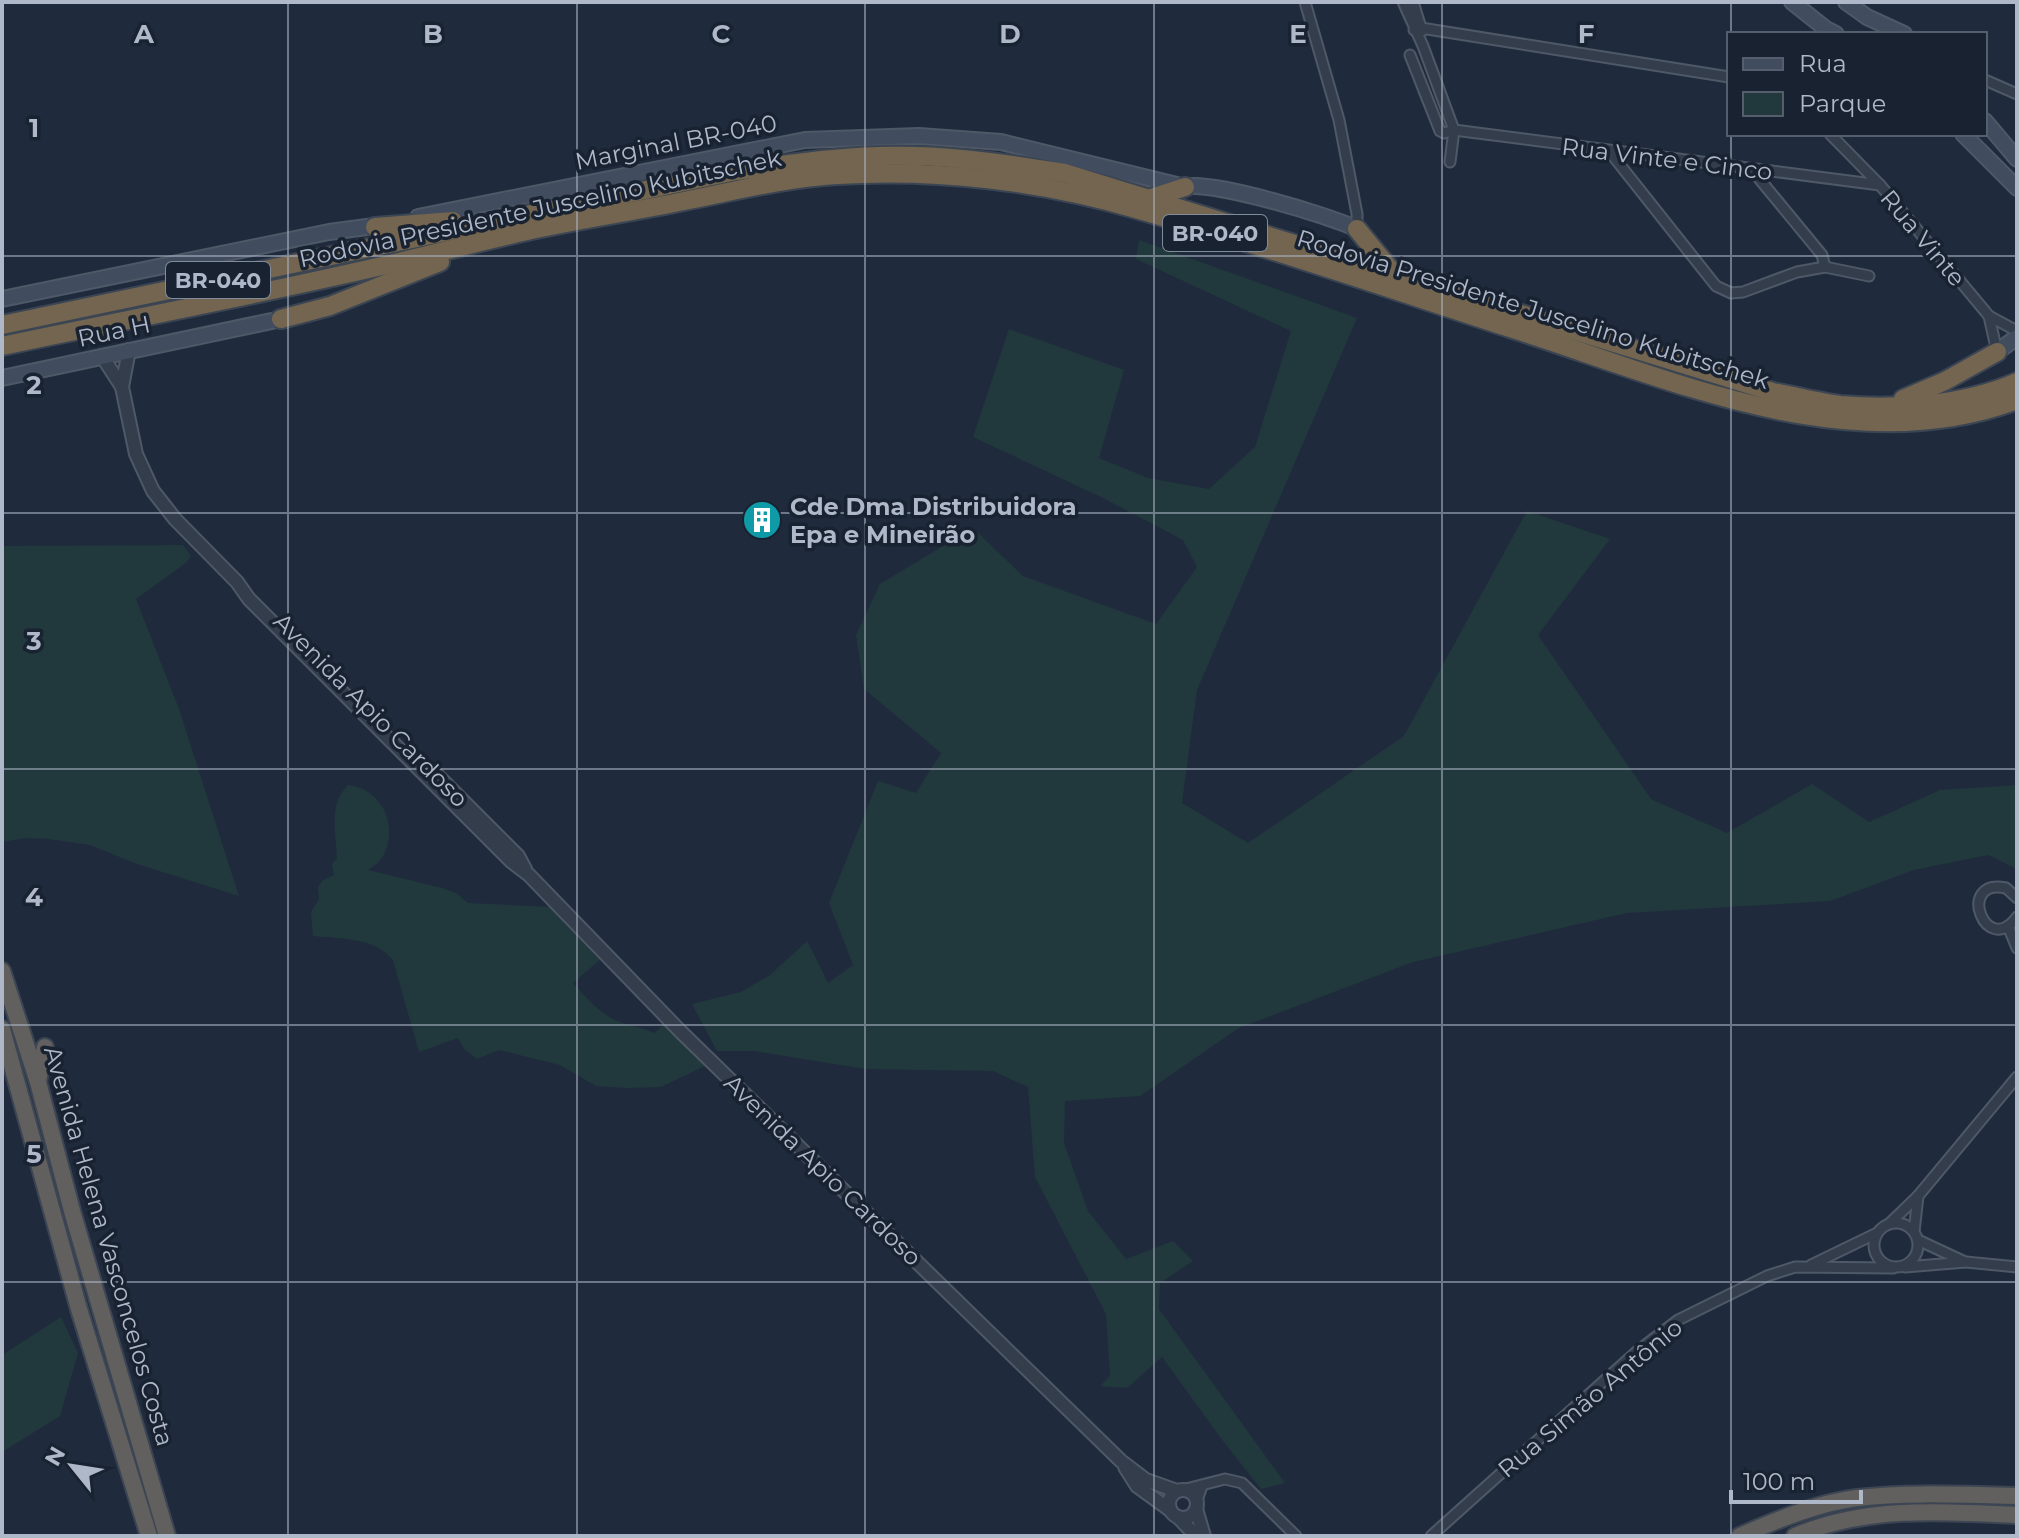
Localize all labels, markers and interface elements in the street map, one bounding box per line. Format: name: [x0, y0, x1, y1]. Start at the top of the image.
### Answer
text: A: [133, 18, 155, 50]
text: B: [423, 18, 443, 50]
text: C: [712, 18, 731, 50]
text: D: [999, 18, 1021, 50]
text: E: [1289, 18, 1307, 50]
text: F: [1578, 18, 1594, 50]
legend: [1727, 32, 1987, 136]
text: Rua: [1799, 49, 1847, 78]
text: Parque: [1799, 89, 1886, 118]
street label: Marginal BR-040: [573, 108, 779, 176]
text: 1: [29, 112, 39, 144]
street label: Rua Vinte e Cinco: [1560, 132, 1774, 186]
street label: Rodovia Presidente Juscelino Kubitschek: [296, 143, 784, 273]
street label: Rua Vinte: [1874, 184, 1972, 292]
road number: BR-040: [1163, 215, 1267, 251]
street label: Rodovia Presidente Juscelino Kubitschek: [1293, 223, 1773, 395]
road number: BR-040: [166, 262, 270, 298]
street label: Rua H: [75, 309, 153, 353]
text: 2: [26, 369, 42, 401]
place label: Cde Dma Distribuidora Epa e Mineirão: [790, 492, 1077, 549]
building icon: Cde Dma Distribuidora Epa e Mineirão: [741, 499, 783, 541]
street label: Avenida Apio Cardoso: [268, 607, 474, 813]
text: 3: [25, 625, 42, 657]
text: 4: [25, 881, 43, 913]
street label: Avenida Helena Vasconcelos Costa: [38, 1043, 180, 1449]
street label: Avenida Apio Cardoso: [718, 1068, 928, 1272]
text: 5: [26, 1138, 42, 1170]
street label: Rua Simão Antônio: [1492, 1312, 1688, 1484]
north arrow: [32, 1426, 112, 1506]
text: N: [39, 1442, 71, 1471]
scale bar: [1731, 1454, 1861, 1504]
text: 100 m: [1743, 1467, 1815, 1496]

